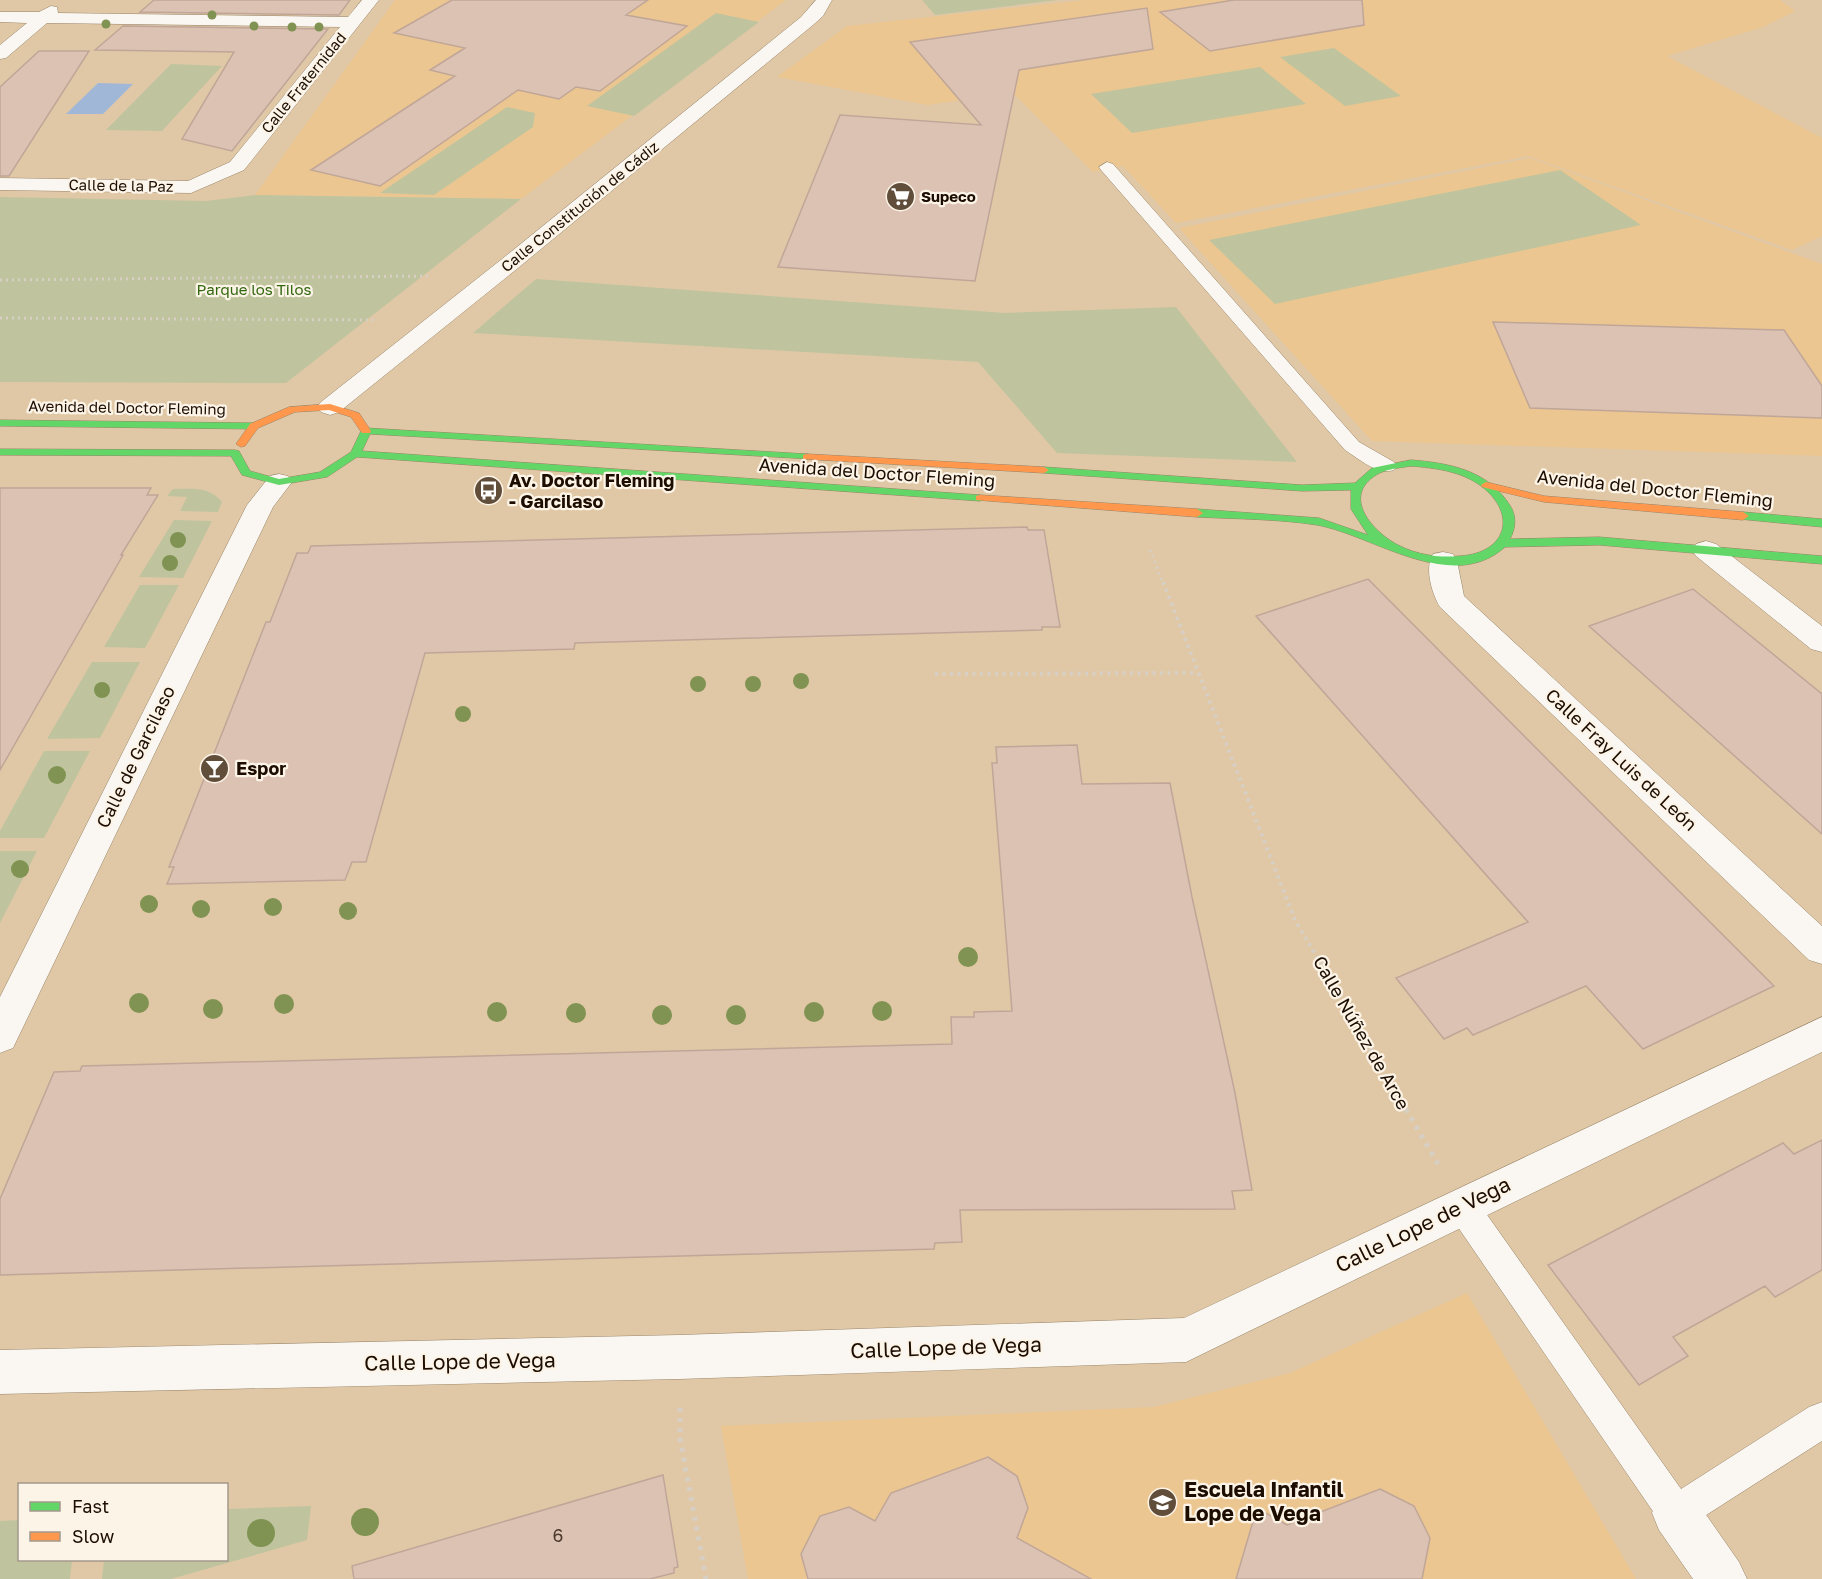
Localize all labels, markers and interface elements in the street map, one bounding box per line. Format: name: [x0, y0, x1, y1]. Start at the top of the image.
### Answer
street label: Calle Fraternidad: [257, 28, 349, 136]
street label: Calle Constitución de Cádiz: [497, 137, 662, 275]
street label: Calle de la Paz: [68, 175, 174, 195]
supermarket icon: Supeco: [884, 181, 916, 213]
place label: Supeco: [921, 187, 976, 205]
park label: Parque los Tilos: [197, 280, 311, 298]
street label: Avenida del Doctor Fleming: [28, 396, 226, 418]
street label: Avenida del Doctor Fleming: [758, 453, 996, 491]
street label: Avenida del Doctor Fleming: [1536, 465, 1774, 511]
place label: Av. Doctor Fleming - Garcilaso: [509, 469, 674, 512]
bus stop icon: Av. Doctor Fleming - Garcilaso: [472, 475, 504, 507]
street label: Calle de Garcilaso: [91, 682, 179, 831]
street label: Calle Fray Luis de León: [1542, 683, 1702, 835]
bar icon: Espor: [199, 753, 231, 785]
place label: Espor: [236, 757, 286, 779]
street label: Calle Núñez de Arce: [1309, 952, 1415, 1113]
street label: Calle Lope de Vega: [1331, 1170, 1514, 1278]
street label: Calle Lope de Vega: [850, 1331, 1042, 1363]
street label: Calle Lope de Vega: [364, 1346, 556, 1376]
place label: Escuela Infantil Lope de Vega: [1184, 1476, 1343, 1526]
legend: [18, 1483, 228, 1561]
school or university icon: Escuela Infantil Lope de Vega: [1147, 1486, 1179, 1518]
text: Fast: [72, 1495, 109, 1517]
house number: 6: [553, 1524, 563, 1546]
text: Slow: [72, 1525, 115, 1547]

